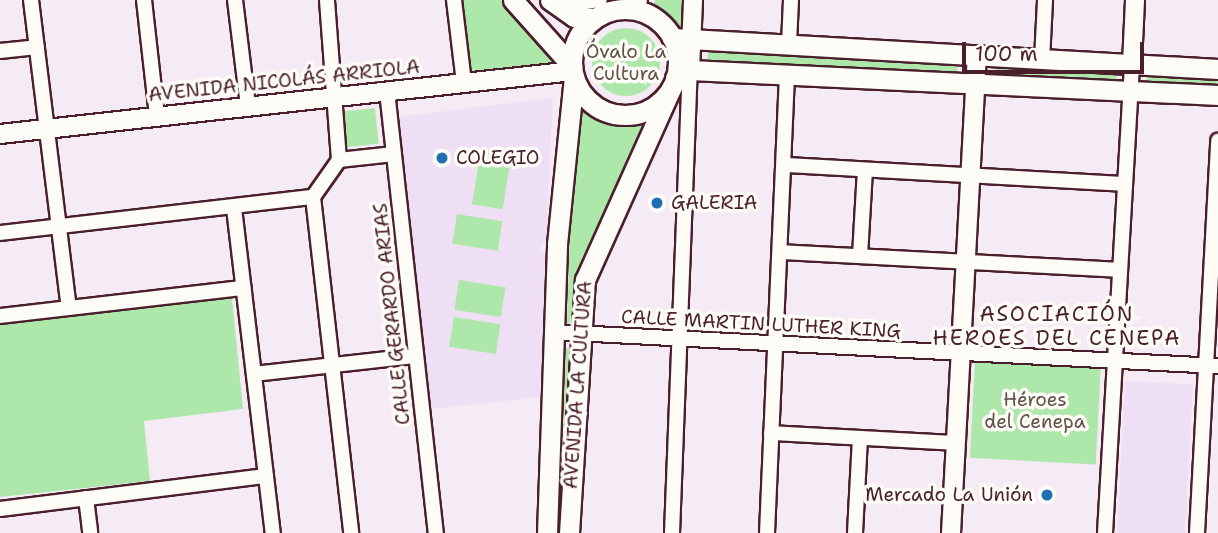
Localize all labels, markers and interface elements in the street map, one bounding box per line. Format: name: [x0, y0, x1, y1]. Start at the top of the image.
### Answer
scale bar: [966, 28, 1148, 72]
text: 100 m: [975, 40, 1038, 68]
park label: Óvalo La Cultura: [586, 41, 666, 85]
street label: AVENIDA NICOLÁS ARRIOLA: [147, 55, 421, 107]
place label: COLEGIO: [456, 147, 539, 169]
marker: COLEGIO: [434, 150, 450, 166]
place label: GALERIA: [671, 192, 757, 214]
marker: GALERIA: [649, 195, 665, 211]
street label: CALLE GERARDO ARIAS: [369, 202, 415, 426]
street label: AVENIDA LA CULTURA: [559, 280, 597, 490]
district label: ASOCIACIÓN HEROES DEL CENEPA: [935, 301, 1179, 351]
street label: CALLE MARTIN LUTHER KING: [620, 305, 902, 343]
park label: Héroes del Cenepa: [984, 389, 1086, 433]
place label: Mercado La Unión: [865, 484, 1033, 506]
marker: Mercado La Unión: [1039, 487, 1055, 503]

